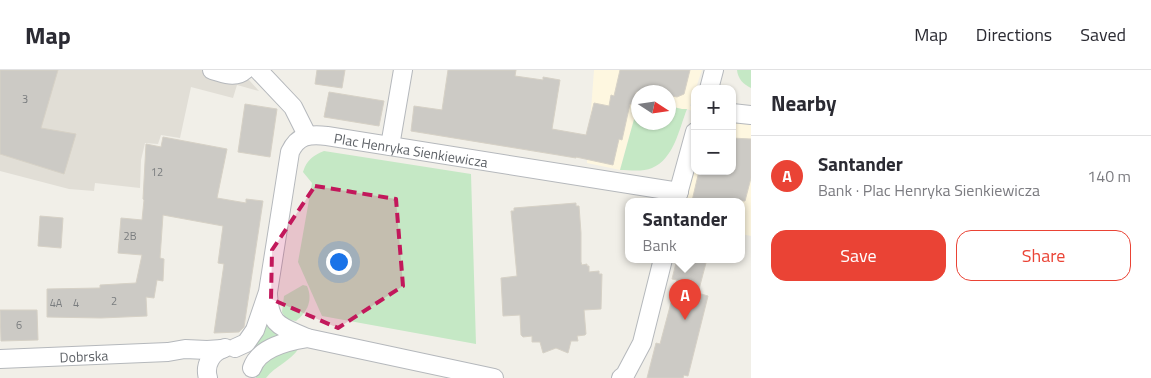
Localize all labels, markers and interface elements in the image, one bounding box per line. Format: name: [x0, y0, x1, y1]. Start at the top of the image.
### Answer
text: Map: [25, 17, 71, 53]
text: Map: [914, 21, 948, 48]
text: Directions: [976, 21, 1052, 48]
text: Saved: [1080, 21, 1126, 48]
north arrow: [631, 85, 676, 130]
map controls: [691, 85, 736, 175]
button: +: [691, 85, 736, 130]
text: Nearby: [771, 87, 836, 119]
house number: 3: [22, 91, 28, 107]
street label: Plac Henryka Sienkiewicza: [333, 127, 489, 172]
button: −: [691, 130, 736, 175]
text: Santander: [818, 149, 903, 178]
house number: 12: [151, 164, 163, 180]
text: A: [782, 164, 792, 188]
text: 140 m: [1087, 164, 1131, 188]
text: Bank · Plac Henryka Sienkiewicza: [818, 178, 1040, 202]
popup: [625, 198, 745, 263]
text: Santander: [643, 204, 727, 233]
house number: 2B: [124, 228, 137, 244]
button: Save: [771, 230, 946, 281]
button: Share: [956, 230, 1131, 281]
text: Bank: [643, 233, 677, 257]
your location: [326, 249, 352, 275]
pin: A: [669, 279, 701, 320]
house number: 2: [111, 293, 117, 309]
house number: 4A: [50, 295, 63, 311]
house number: 4: [73, 295, 79, 311]
house number: 6: [16, 317, 22, 333]
street label: Dobrska: [59, 344, 109, 367]

